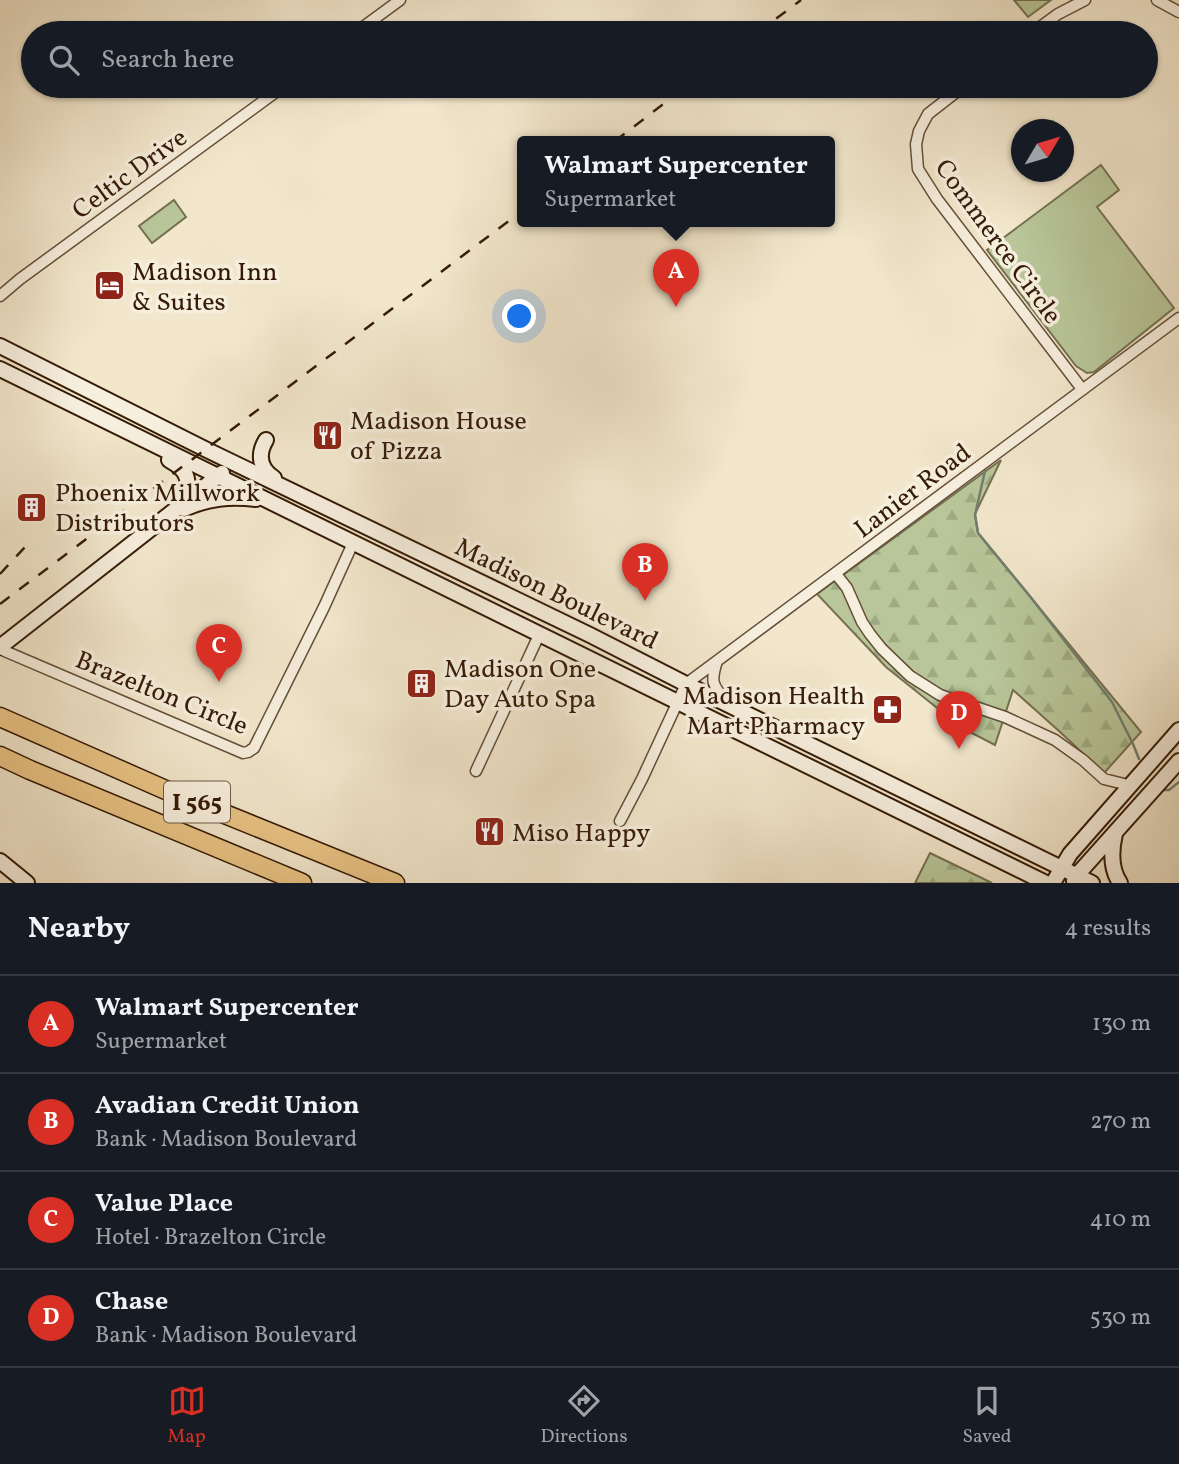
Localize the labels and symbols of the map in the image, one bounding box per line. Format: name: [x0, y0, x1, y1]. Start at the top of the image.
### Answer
north arrow: [1011, 119, 1074, 182]
street label: Celtic Drive: [65, 121, 195, 229]
street label: Commerce Circle: [925, 152, 1070, 332]
pin: A: [653, 249, 699, 307]
place label: Madison Inn & Suites: [132, 255, 278, 321]
hotel icon: Madison Inn & Suites: [92, 269, 126, 303]
your location: [502, 299, 536, 333]
place label: Madison House of Pizza: [350, 404, 527, 470]
restaurant icon: Madison House of Pizza: [310, 418, 344, 452]
street label: Lanier Road: [847, 436, 979, 547]
place label: Phoenix Millwork Distributors: [55, 476, 260, 542]
building icon: Phoenix Millwork Distributors: [15, 490, 49, 524]
street label: Madison Boulevard: [450, 530, 664, 656]
pin: B: [622, 543, 668, 601]
pin: C: [196, 624, 242, 682]
street label: Brazelton Circle: [71, 643, 253, 741]
place label: Madison One Day Auto Spa: [444, 652, 596, 718]
building icon: Madison One Day Auto Spa: [404, 666, 438, 700]
place label: Madison Health Mart Pharmacy: [682, 679, 865, 745]
pin: D: [936, 691, 982, 749]
pharmacy icon: Madison Health Mart Pharmacy: [871, 693, 905, 727]
road number: I 565: [164, 782, 230, 822]
restaurant icon: Miso Happy: [472, 815, 506, 849]
place label: Miso Happy: [512, 816, 650, 852]

